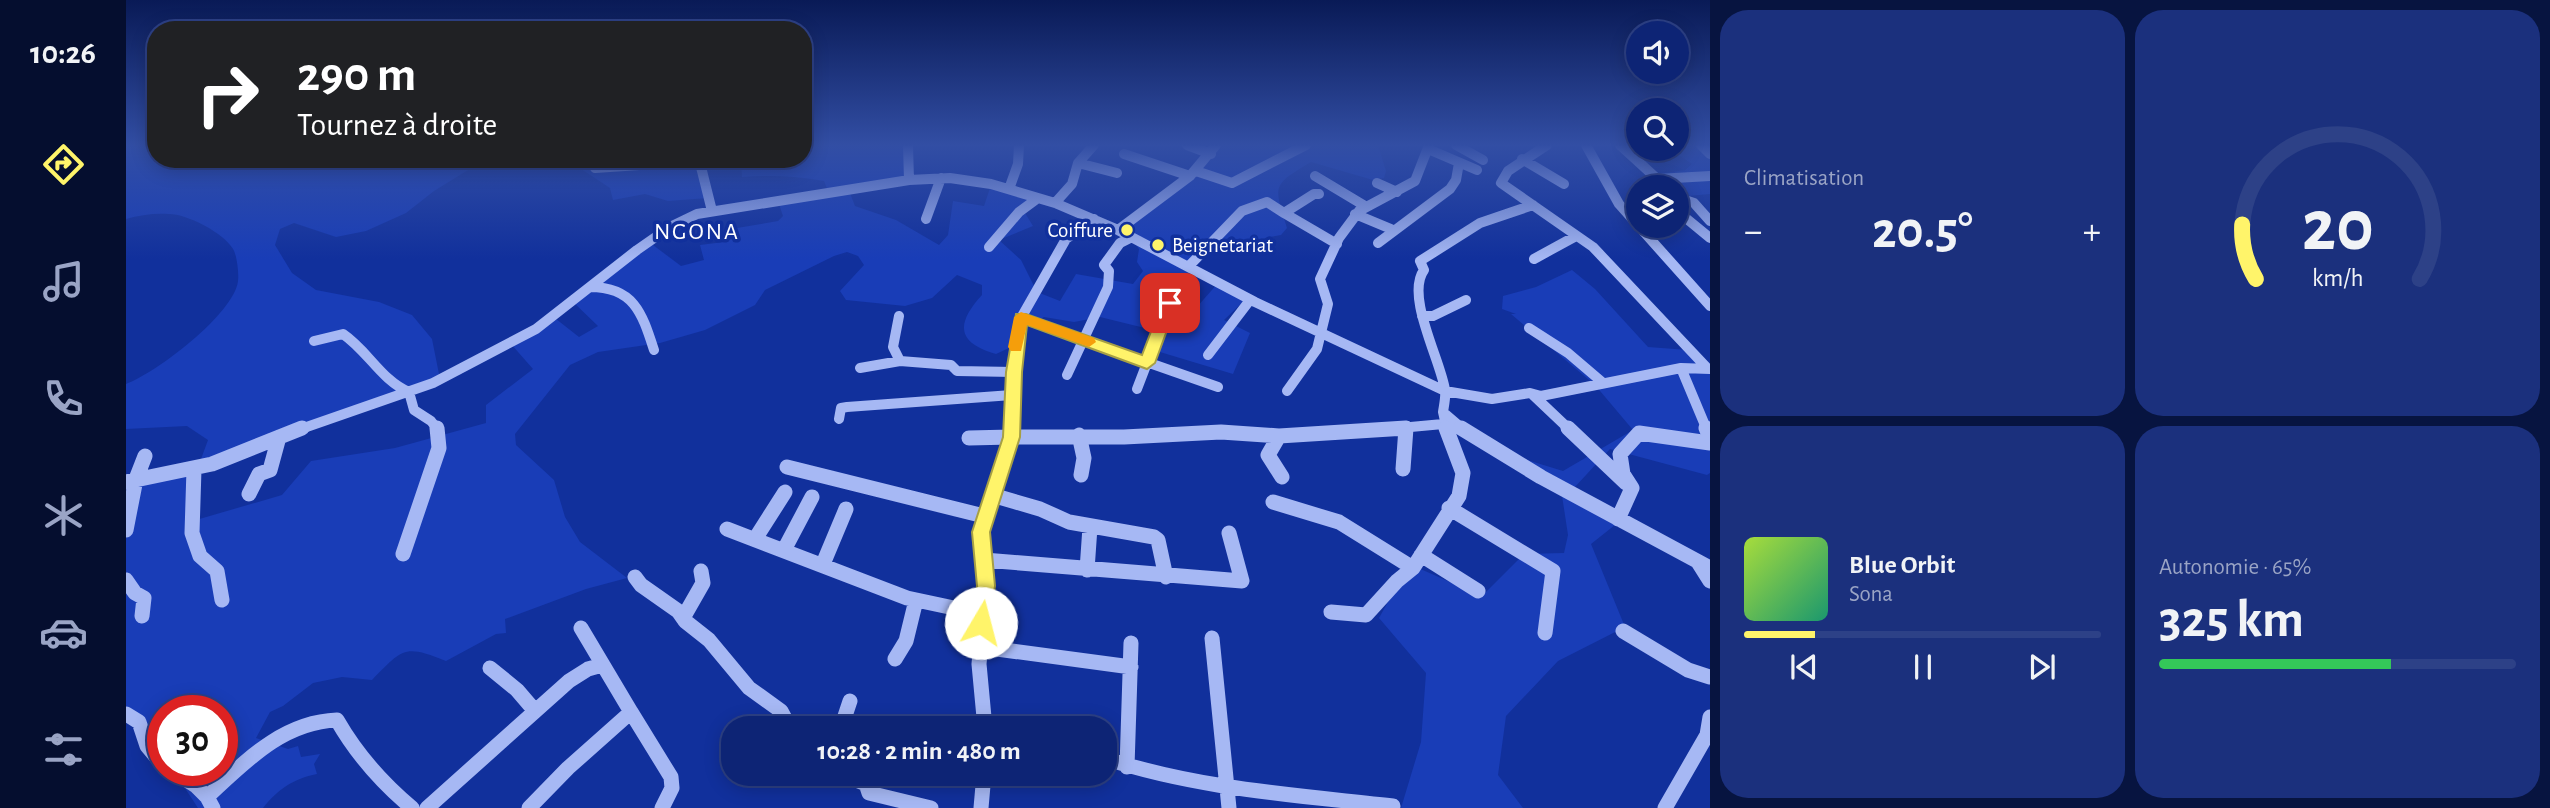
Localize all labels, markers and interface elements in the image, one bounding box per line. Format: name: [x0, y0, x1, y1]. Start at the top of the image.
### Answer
map controls: [1626, 21, 1689, 238]
button: sound: [1626, 21, 1689, 84]
text: 10:26: [30, 37, 96, 69]
icon: right: [182, 49, 273, 140]
text: 290 m: [297, 51, 416, 100]
button: search: [1626, 98, 1689, 161]
text: Tournez à droite: [297, 109, 497, 141]
icon: directions: [39, 140, 88, 189]
text: Climatisation: [1744, 167, 1864, 190]
button: layers: [1626, 175, 1689, 238]
text: 20: [2301, 191, 2374, 264]
text: 20.5°: [1872, 205, 1973, 257]
text: −: [1744, 213, 1762, 251]
text: +: [2083, 213, 2101, 251]
district label: NGONA: [654, 220, 740, 244]
place label: Coiffure: [1047, 220, 1113, 241]
marker: Coiffure: [1119, 222, 1135, 238]
place label: Beignetariat: [1172, 235, 1273, 256]
marker: Beignetariat: [1150, 237, 1166, 253]
icon: music: [39, 257, 88, 306]
text: km/h: [2312, 266, 2363, 291]
pin: [1140, 273, 1200, 333]
icon: arrive: [1151, 284, 1189, 322]
icon: phone: [39, 374, 88, 423]
icon: climate: [39, 491, 88, 540]
text: Blue Orbit: [1849, 552, 1955, 578]
text: Autonomie · 65%: [2159, 556, 2311, 579]
text: Sona: [1849, 583, 1893, 606]
position arrow: [944, 586, 1018, 660]
text: 325 km: [2159, 594, 2304, 646]
icon: car: [39, 608, 88, 657]
icon: previous: [1785, 648, 1823, 686]
icon: pause: [1904, 648, 1942, 686]
icon: next: [2023, 648, 2061, 686]
speed limit sign: 30: [147, 695, 238, 786]
icon: filters: [39, 725, 88, 774]
text: 10:28 · 2 min · 480 m: [817, 738, 1021, 764]

